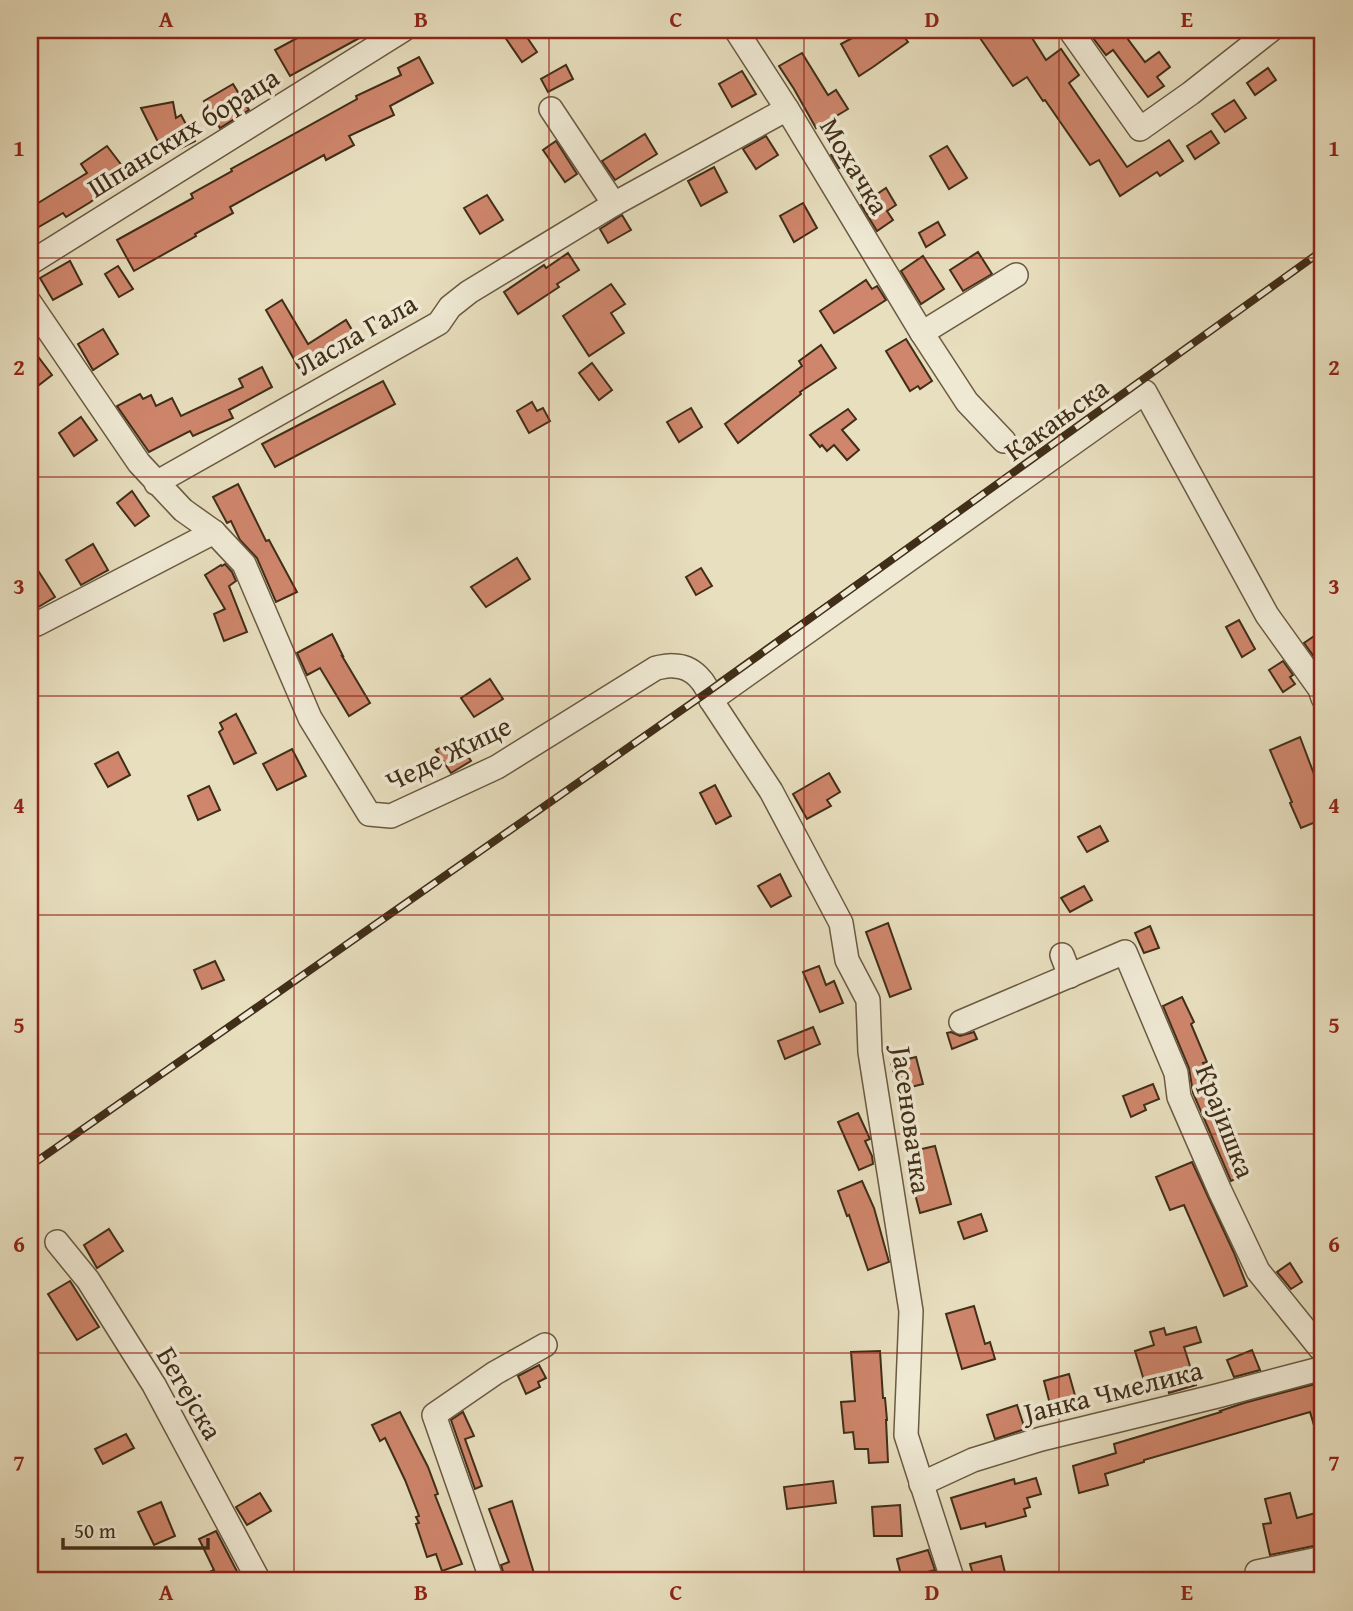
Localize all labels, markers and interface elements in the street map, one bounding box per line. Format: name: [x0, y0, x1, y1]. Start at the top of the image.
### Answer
text: A: [159, 2, 174, 35]
text: B: [414, 2, 428, 35]
text: C: [669, 2, 683, 35]
text: D: [925, 2, 940, 35]
text: E: [1181, 2, 1193, 35]
street label: Шпанских бораца: [79, 56, 287, 207]
street label: Мохачка: [810, 109, 901, 223]
text: 1: [13, 131, 25, 164]
text: 1: [1328, 131, 1340, 164]
street label: Ласла Гала: [287, 282, 425, 385]
text: 2: [13, 350, 25, 383]
text: 2: [1328, 350, 1340, 383]
street label: Какањска: [995, 366, 1117, 470]
text: 3: [13, 569, 25, 602]
text: 3: [1328, 569, 1340, 602]
street label: Чеде Жице: [378, 704, 518, 801]
text: 4: [13, 788, 25, 821]
text: 4: [1328, 788, 1340, 821]
text: 5: [13, 1008, 25, 1041]
text: 5: [1328, 1008, 1340, 1041]
street label: Јасеновачка: [881, 1041, 943, 1197]
street label: Крајишка: [1186, 1058, 1267, 1184]
text: 6: [13, 1227, 25, 1260]
text: 6: [1328, 1227, 1340, 1260]
street label: Бегејска: [147, 1338, 234, 1448]
street label: Јанка Чмелика: [1016, 1348, 1207, 1433]
text: 7: [13, 1446, 25, 1479]
text: 7: [1328, 1446, 1340, 1479]
scale bar: [63, 1506, 208, 1550]
text: 50 m: [74, 1515, 116, 1546]
text: A: [159, 1575, 174, 1608]
text: B: [414, 1575, 428, 1608]
text: C: [669, 1575, 683, 1608]
text: D: [925, 1575, 940, 1608]
text: E: [1181, 1575, 1193, 1608]

